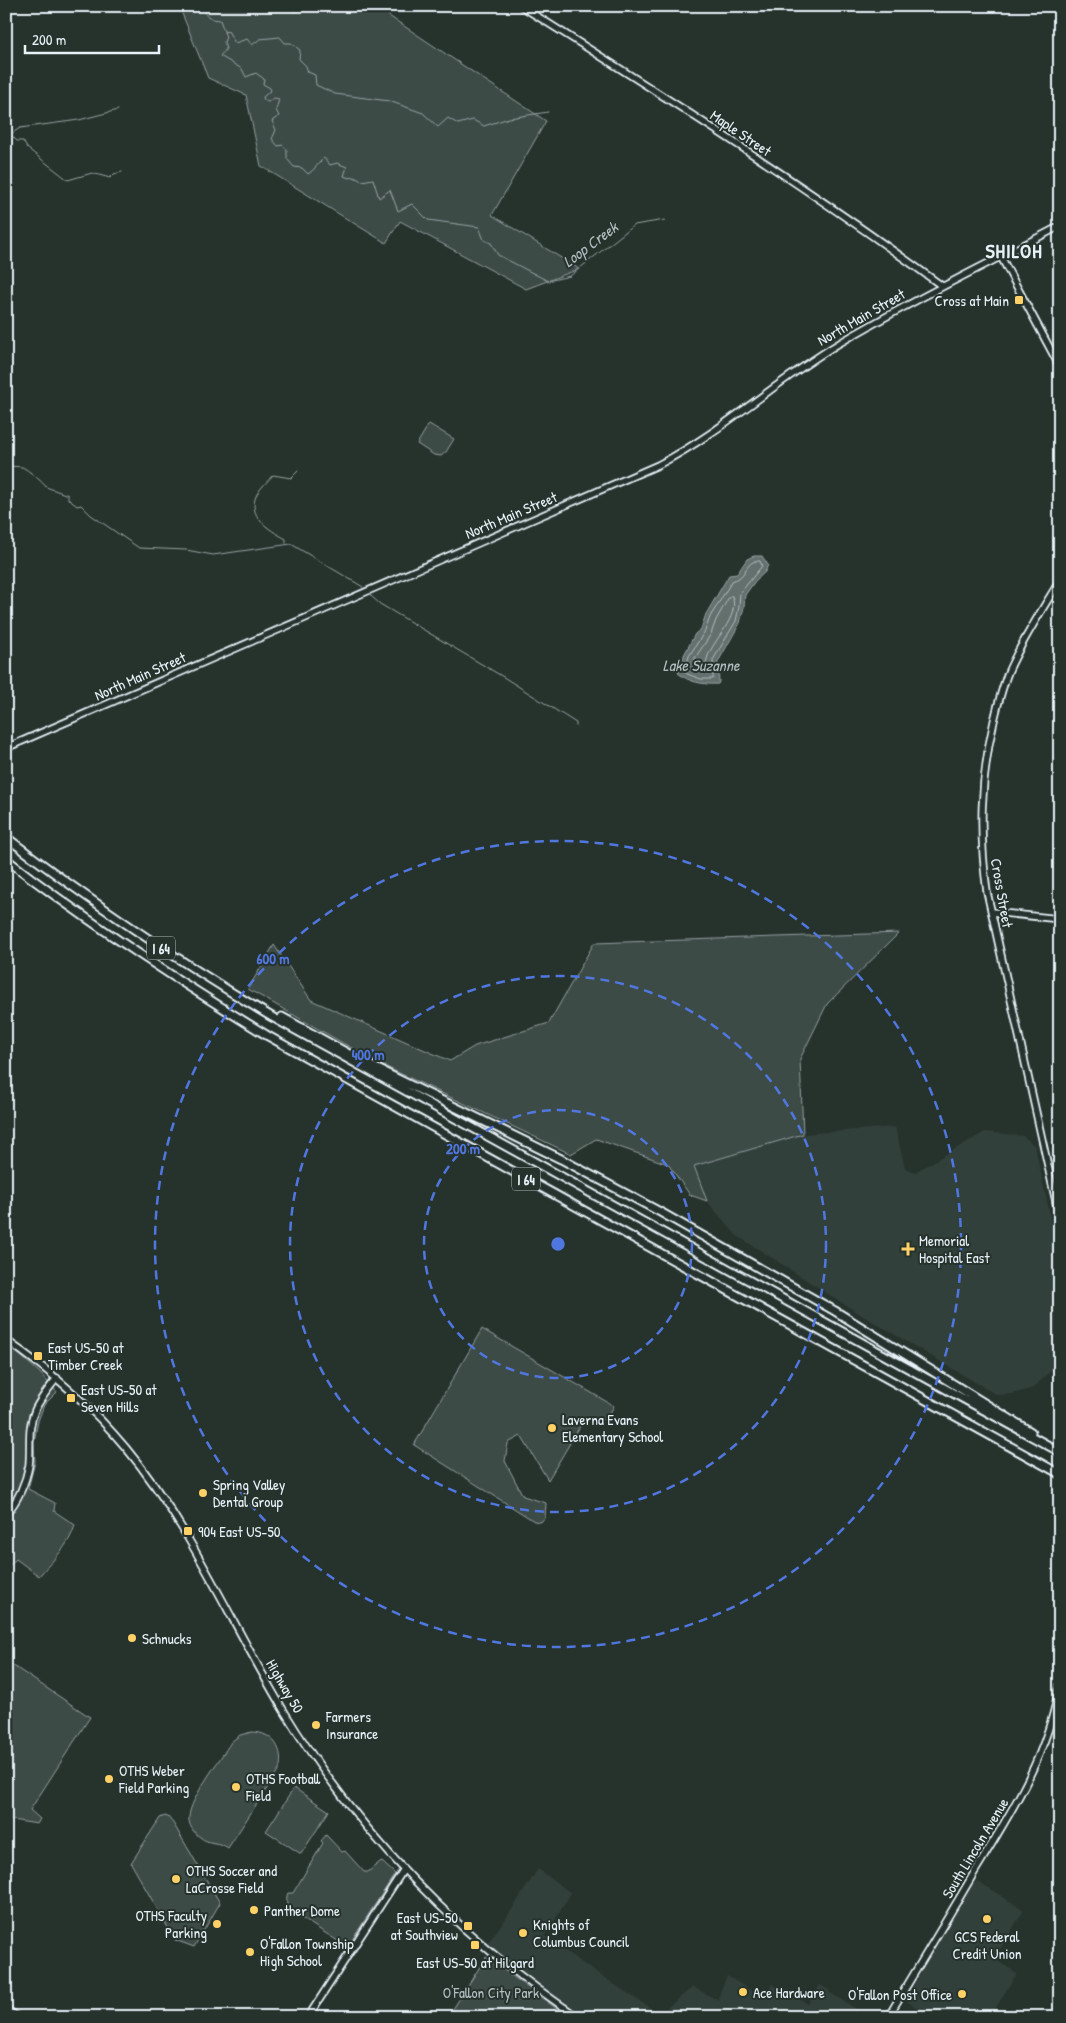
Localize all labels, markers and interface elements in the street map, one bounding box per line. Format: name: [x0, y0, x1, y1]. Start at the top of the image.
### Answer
scale bar: [25, 22, 159, 54]
text: 200 m: [32, 29, 66, 50]
street label: Maple Street: [706, 105, 776, 162]
water label: Loop Creek: [558, 215, 623, 272]
district label: SHILOH: [985, 237, 1043, 264]
street label: North Main Street: [813, 283, 909, 351]
place label: Cross at Main: [935, 290, 1009, 311]
marker: Cross at Main: [1013, 294, 1025, 306]
street label: North Main Street: [462, 486, 561, 544]
street label: North Main Street: [91, 646, 190, 706]
water label: Lake Suzanne: [663, 654, 740, 676]
street label: Cross Street: [986, 857, 1019, 930]
road number: I 64: [147, 936, 175, 960]
text: 600 m: [256, 948, 290, 969]
text: 400 m: [352, 1044, 384, 1065]
text: 200 m: [446, 1138, 480, 1159]
road number: I 64: [512, 1168, 540, 1190]
place label: Memorial Hospital East: [919, 1230, 990, 1268]
centre of rings: [549, 1235, 567, 1253]
marker: Memorial Hospital East: [901, 1242, 915, 1256]
place label: East US-50 at Timber Creek: [48, 1337, 124, 1375]
marker: East US-50 at Timber Creek: [32, 1350, 44, 1362]
place label: East US-50 at Seven Hills: [81, 1379, 157, 1417]
marker: East US-50 at Seven Hills: [65, 1392, 77, 1404]
place label: Laverna Evans Elementary School: [562, 1409, 663, 1447]
marker: Laverna Evans Elementary School: [546, 1422, 558, 1434]
place label: Spring Valley Dental Group: [213, 1474, 285, 1512]
marker: Spring Valley Dental Group: [197, 1487, 209, 1499]
place label: 904 East US-50: [198, 1521, 281, 1542]
marker: 904 East US-50: [182, 1525, 194, 1537]
place label: Schnucks: [142, 1628, 192, 1649]
marker: Schnucks: [126, 1632, 138, 1644]
street label: Highway 50: [261, 1655, 309, 1717]
place label: Farmers Insurance: [325, 1706, 378, 1744]
marker: Farmers Insurance: [310, 1719, 322, 1731]
place label: OTHS Weber Field Parking: [118, 1760, 189, 1798]
place label: OTHS Football Field: [245, 1768, 321, 1806]
marker: OTHS Weber Field Parking: [103, 1773, 115, 1785]
marker: OTHS Football Field: [230, 1781, 242, 1793]
street label: South Lincoln Avenue: [937, 1794, 1013, 1902]
place label: OTHS Soccer and LaCrosse Field: [186, 1860, 277, 1898]
marker: OTHS Soccer and LaCrosse Field: [170, 1873, 182, 1885]
place label: Panther Dome: [264, 1900, 340, 1921]
marker: Panther Dome: [248, 1904, 260, 1916]
place label: OTHS Faculty Parking: [135, 1905, 207, 1943]
place label: East US-50 at Southview: [391, 1907, 458, 1945]
marker: GCS Federal Credit Union: [981, 1913, 993, 1925]
place label: Knights of Columbus Council: [533, 1914, 629, 1952]
marker: OTHS Faculty Parking: [211, 1918, 223, 1930]
marker: East US-50 at Southview: [462, 1920, 474, 1932]
place label: GCS Federal Credit Union: [952, 1926, 1022, 1964]
marker: Knights of Columbus Council: [517, 1927, 529, 1939]
place label: O'Fallon Township High School: [260, 1933, 354, 1971]
marker: East US-50 at Hilgard: [469, 1939, 481, 1951]
marker: O'Fallon Township High School: [244, 1946, 256, 1958]
place label: East US-50 at Hilgard: [416, 1952, 534, 1973]
park label: O'Fallon City Park: [443, 1982, 539, 2003]
place label: Ace Hardware: [753, 1982, 825, 2003]
place label: O'Fallon Post Office: [848, 1984, 952, 2005]
marker: Ace Hardware: [737, 1986, 749, 1998]
marker: O'Fallon Post Office: [956, 1988, 968, 2000]

